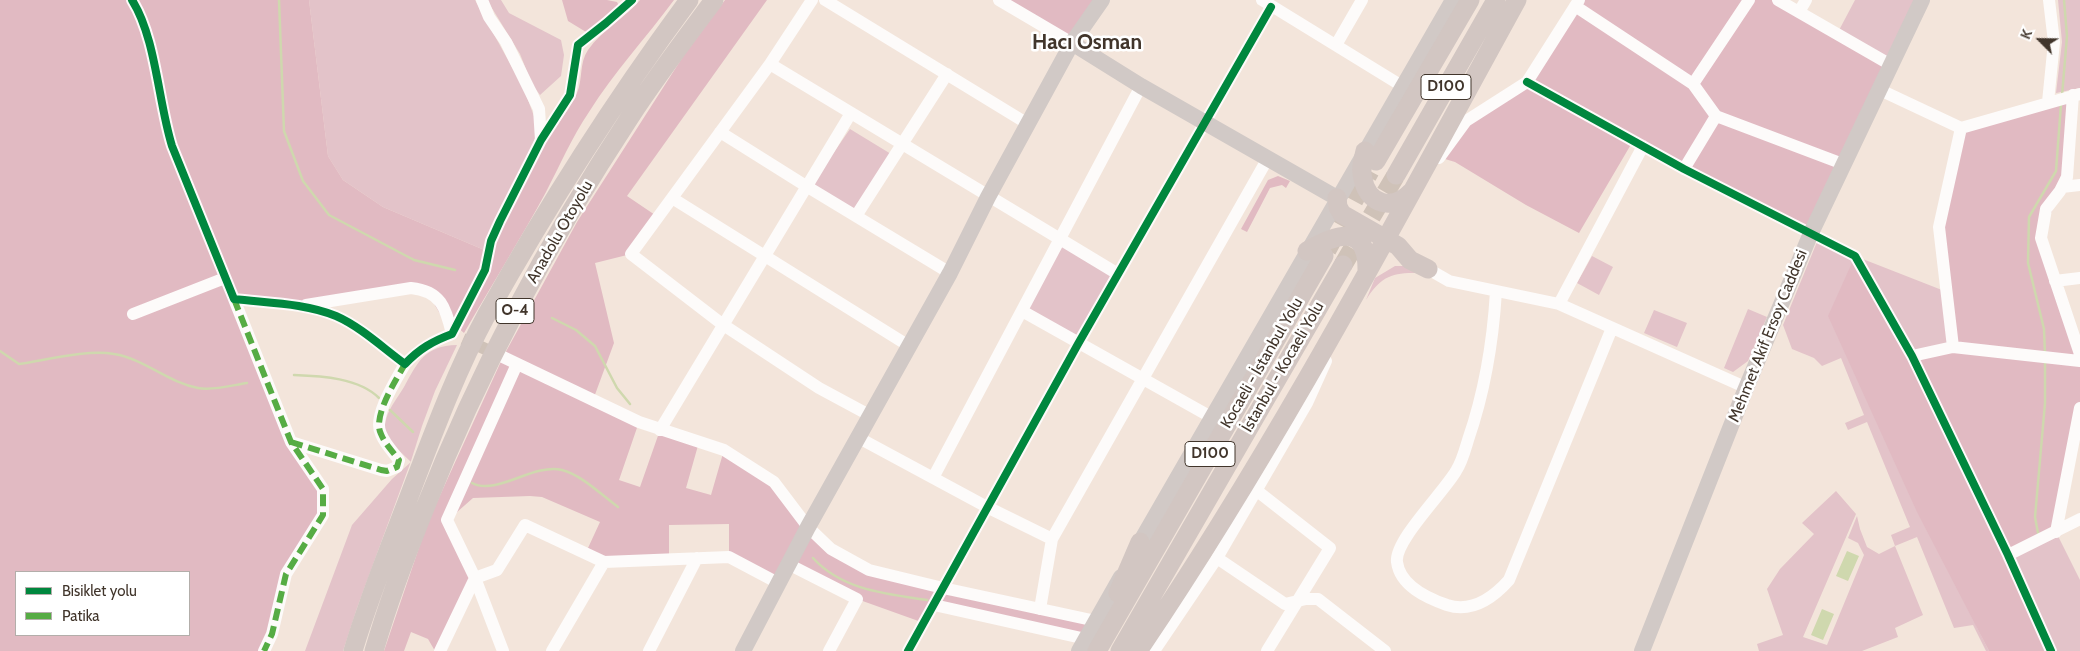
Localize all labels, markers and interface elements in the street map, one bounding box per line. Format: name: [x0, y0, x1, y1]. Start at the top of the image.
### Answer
north arrow: [2015, 15, 2065, 65]
text: K: [2016, 27, 2036, 42]
district label: Hacı Osman: [1032, 30, 1142, 56]
road number: D100: [1421, 74, 1471, 100]
street label: Anadolu Otoyolu: [523, 177, 597, 287]
street label: Mehmet Akif Ersoy Caddesi: [1725, 247, 1811, 425]
street label: Kocaeli - İstanbul Yolu: [1217, 294, 1307, 432]
road number: O-4: [496, 298, 534, 324]
street label: İstanbul - Kocaeli Yolu: [1238, 298, 1328, 436]
road number: D100: [1185, 442, 1235, 466]
legend: [15, 571, 190, 636]
text: Bisiklet yolu: [62, 582, 137, 600]
text: Patika: [62, 607, 100, 625]

